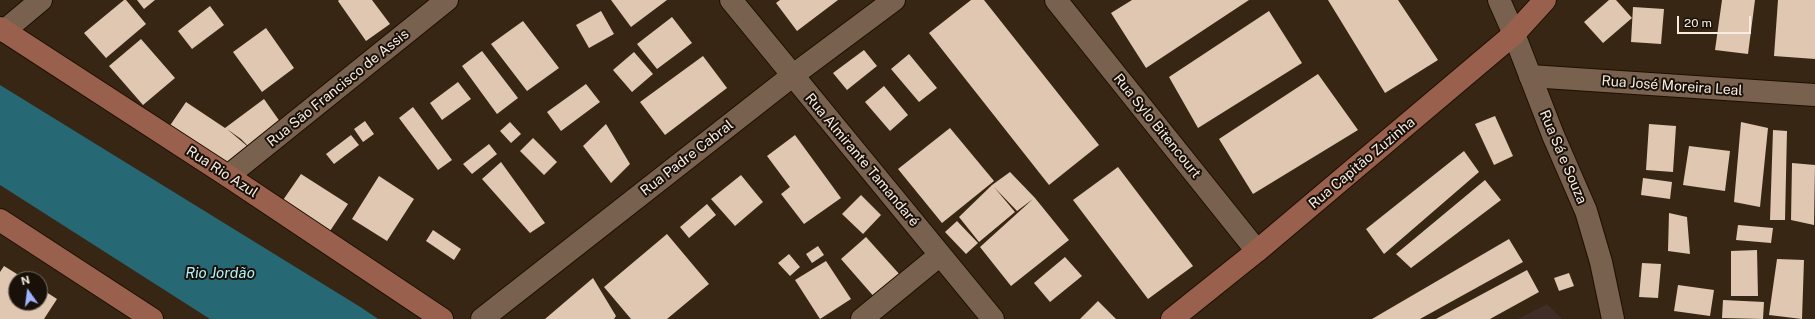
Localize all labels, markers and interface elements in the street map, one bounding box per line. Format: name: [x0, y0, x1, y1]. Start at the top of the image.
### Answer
scale bar: [1679, 8, 1753, 34]
text: 20 m: [1684, 16, 1712, 30]
street label: Rua São Francisco de Assis: [264, 26, 412, 150]
street label: Rua Sylo Bitencourt: [1110, 70, 1204, 182]
street label: Rua José Moreira Leal: [1601, 73, 1743, 99]
street label: Rua Almirante Tamandaré: [801, 90, 923, 230]
street label: Rua Sá e Souza: [1536, 108, 1590, 206]
street label: Rua Capitão Zuzinha: [1306, 114, 1418, 212]
street label: Rua Padre Cabral: [637, 117, 737, 199]
street label: Rua Rio Azul: [183, 143, 261, 201]
water label: Rio Jordão: [185, 264, 255, 282]
north arrow: [8, 271, 48, 311]
text: N: [20, 273, 31, 287]

